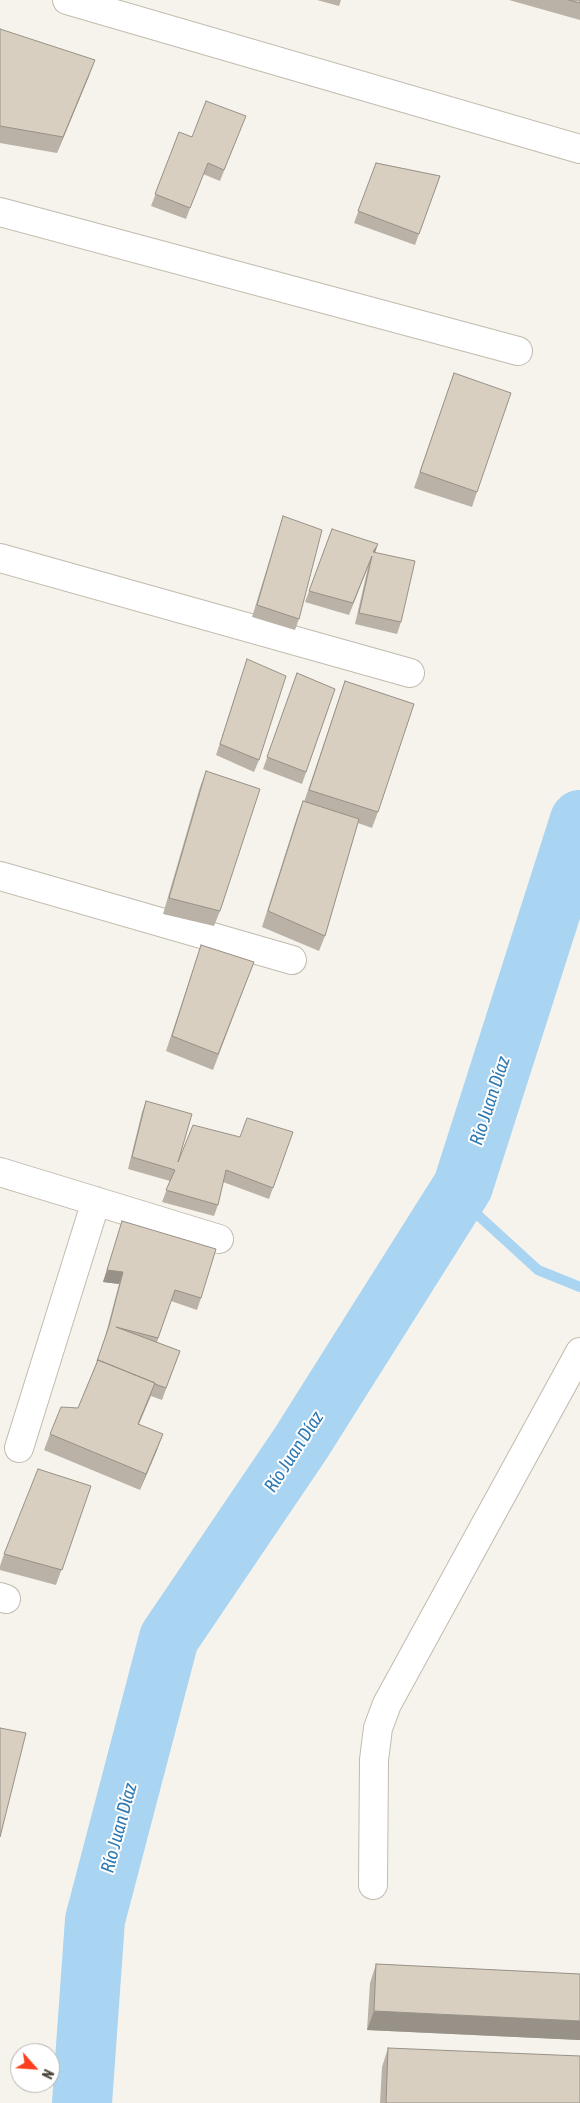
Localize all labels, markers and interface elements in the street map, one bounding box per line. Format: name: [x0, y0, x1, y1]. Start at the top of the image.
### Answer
water label: Río Juan Díaz: [465, 1054, 515, 1148]
water label: Río Juan Díaz: [259, 1407, 329, 1497]
water label: Río Juan Díaz: [96, 1781, 142, 1875]
north arrow: [10, 2043, 60, 2093]
text: N: [39, 2067, 57, 2081]

